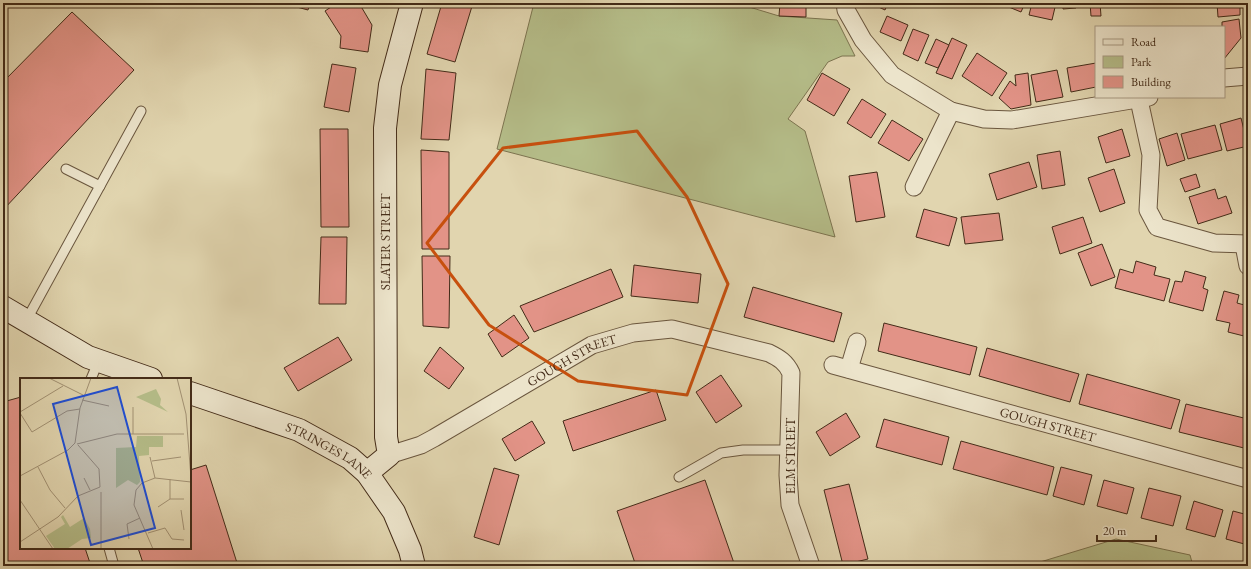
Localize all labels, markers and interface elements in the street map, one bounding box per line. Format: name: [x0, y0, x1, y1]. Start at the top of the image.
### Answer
legend: [1095, 26, 1225, 98]
text: Road: [1131, 34, 1157, 50]
text: Park: [1131, 54, 1152, 70]
text: Building: [1131, 74, 1172, 90]
street label: SLATER STREET: [377, 193, 394, 290]
street label: GOUGH STREET: [524, 330, 619, 390]
inset map: [20, 378, 191, 549]
street label: GOUGH STREET: [998, 403, 1098, 446]
street label: ELM STREET: [782, 417, 799, 494]
street label: STRINGES LANE: [283, 418, 376, 482]
scale bar: [1097, 517, 1156, 543]
text: 20 m: [1103, 523, 1127, 539]

